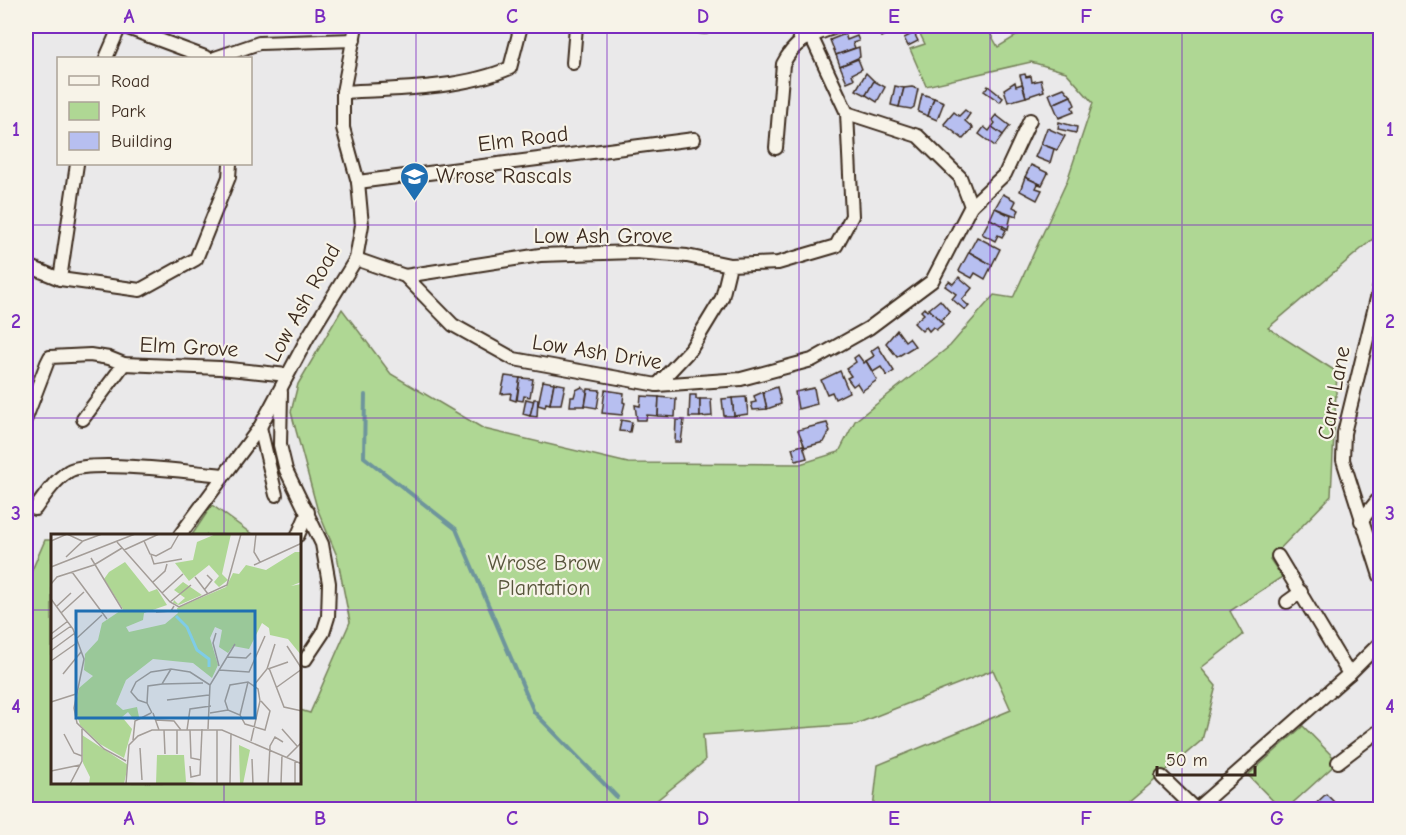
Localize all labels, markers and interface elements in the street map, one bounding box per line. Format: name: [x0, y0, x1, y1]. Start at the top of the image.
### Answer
text: A: [123, 5, 135, 28]
text: B: [314, 5, 326, 28]
text: C: [506, 5, 518, 28]
text: D: [697, 5, 709, 28]
text: E: [888, 5, 900, 28]
text: F: [1080, 5, 1092, 28]
text: G: [1270, 5, 1284, 28]
legend: [57, 57, 252, 165]
text: Road: [111, 71, 150, 92]
text: Park: [111, 101, 146, 122]
text: 1: [12, 118, 20, 141]
text: 1: [1386, 118, 1394, 141]
street label: Elm Road: [476, 121, 570, 157]
text: Building: [111, 131, 173, 152]
school or university icon: Wrose Rascals: [399, 160, 431, 202]
place label: Wrose Rascals: [436, 163, 572, 189]
street label: Low Ash Grove: [534, 223, 672, 249]
street label: Low Ash Road: [260, 239, 346, 367]
text: 2: [11, 310, 21, 333]
text: 2: [1385, 310, 1395, 333]
street label: Low Ash Drive: [530, 329, 664, 375]
street label: Elm Grove: [139, 331, 239, 363]
street label: Carr Lane: [1312, 344, 1356, 442]
text: 3: [11, 502, 21, 525]
text: 3: [1385, 502, 1395, 525]
inset map: [51, 534, 302, 784]
park label: Wrose Brow Plantation: [488, 550, 601, 601]
text: 4: [11, 695, 21, 718]
text: 4: [1385, 695, 1395, 718]
scale bar: [1157, 739, 1254, 777]
text: 50 m: [1166, 750, 1208, 771]
text: A: [123, 807, 135, 830]
text: B: [314, 807, 326, 830]
text: C: [506, 807, 518, 830]
text: D: [697, 807, 709, 830]
text: E: [888, 807, 900, 830]
text: F: [1080, 807, 1092, 830]
text: G: [1270, 807, 1284, 830]

